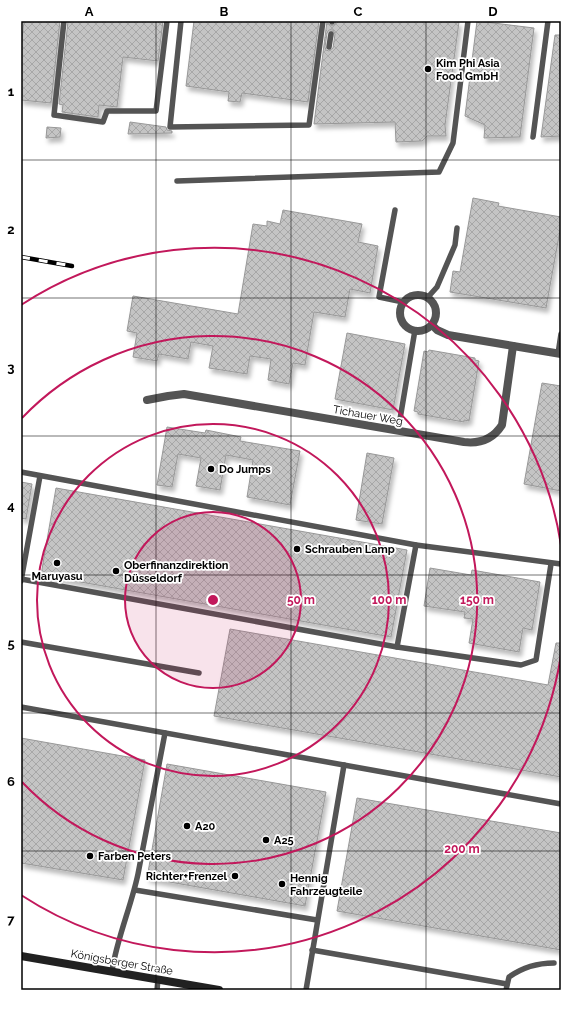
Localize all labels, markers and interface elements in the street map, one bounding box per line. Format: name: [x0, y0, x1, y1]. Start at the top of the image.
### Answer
text: A: [85, 4, 94, 19]
text: B: [220, 4, 229, 19]
text: C: [354, 4, 363, 19]
text: D: [488, 4, 498, 19]
place label: Kim Phi Asia Food GmbH: [436, 57, 500, 83]
marker: Kim Phi Asia Food GmbH: [423, 64, 433, 74]
text: 1: [8, 84, 15, 99]
text: 2: [7, 222, 15, 237]
text: 3: [7, 360, 15, 375]
street label: Tichauer Weg: [332, 403, 404, 428]
place label: Do Jumps: [219, 463, 271, 476]
marker: Do Jumps: [206, 464, 216, 474]
text: 4: [7, 498, 15, 513]
place label: Schrauben Lamp: [305, 543, 395, 556]
marker: Schrauben Lamp: [292, 544, 302, 554]
marker: Maruyasu: [52, 558, 62, 568]
place label: Oberfinanzdirektion Düsseldorf: [124, 559, 229, 585]
marker: Oberfinanzdirektion Düsseldorf: [111, 566, 121, 576]
place label: Maruyasu: [31, 570, 83, 583]
centre of rings: [206, 593, 220, 607]
text: 50 m: [287, 593, 315, 607]
text: 100 m: [372, 593, 406, 607]
text: 150 m: [460, 593, 494, 607]
text: 5: [7, 636, 15, 651]
text: 6: [7, 774, 15, 789]
place label: A20: [195, 820, 216, 833]
marker: A20: [182, 821, 192, 831]
place label: A25: [274, 834, 294, 847]
marker: A25: [261, 835, 271, 845]
text: 200 m: [444, 842, 480, 856]
place label: Farben Peters: [98, 850, 172, 863]
marker: Farben Peters: [85, 851, 95, 861]
place label: Richter+Frenzel: [146, 870, 228, 883]
marker: Richter+Frenzel: [230, 871, 240, 881]
place label: Hennig Fahrzeugteile: [290, 872, 363, 898]
marker: Hennig Fahrzeugteile: [277, 879, 287, 889]
text: 7: [7, 912, 15, 927]
street label: Königsberger Straße: [70, 947, 175, 978]

